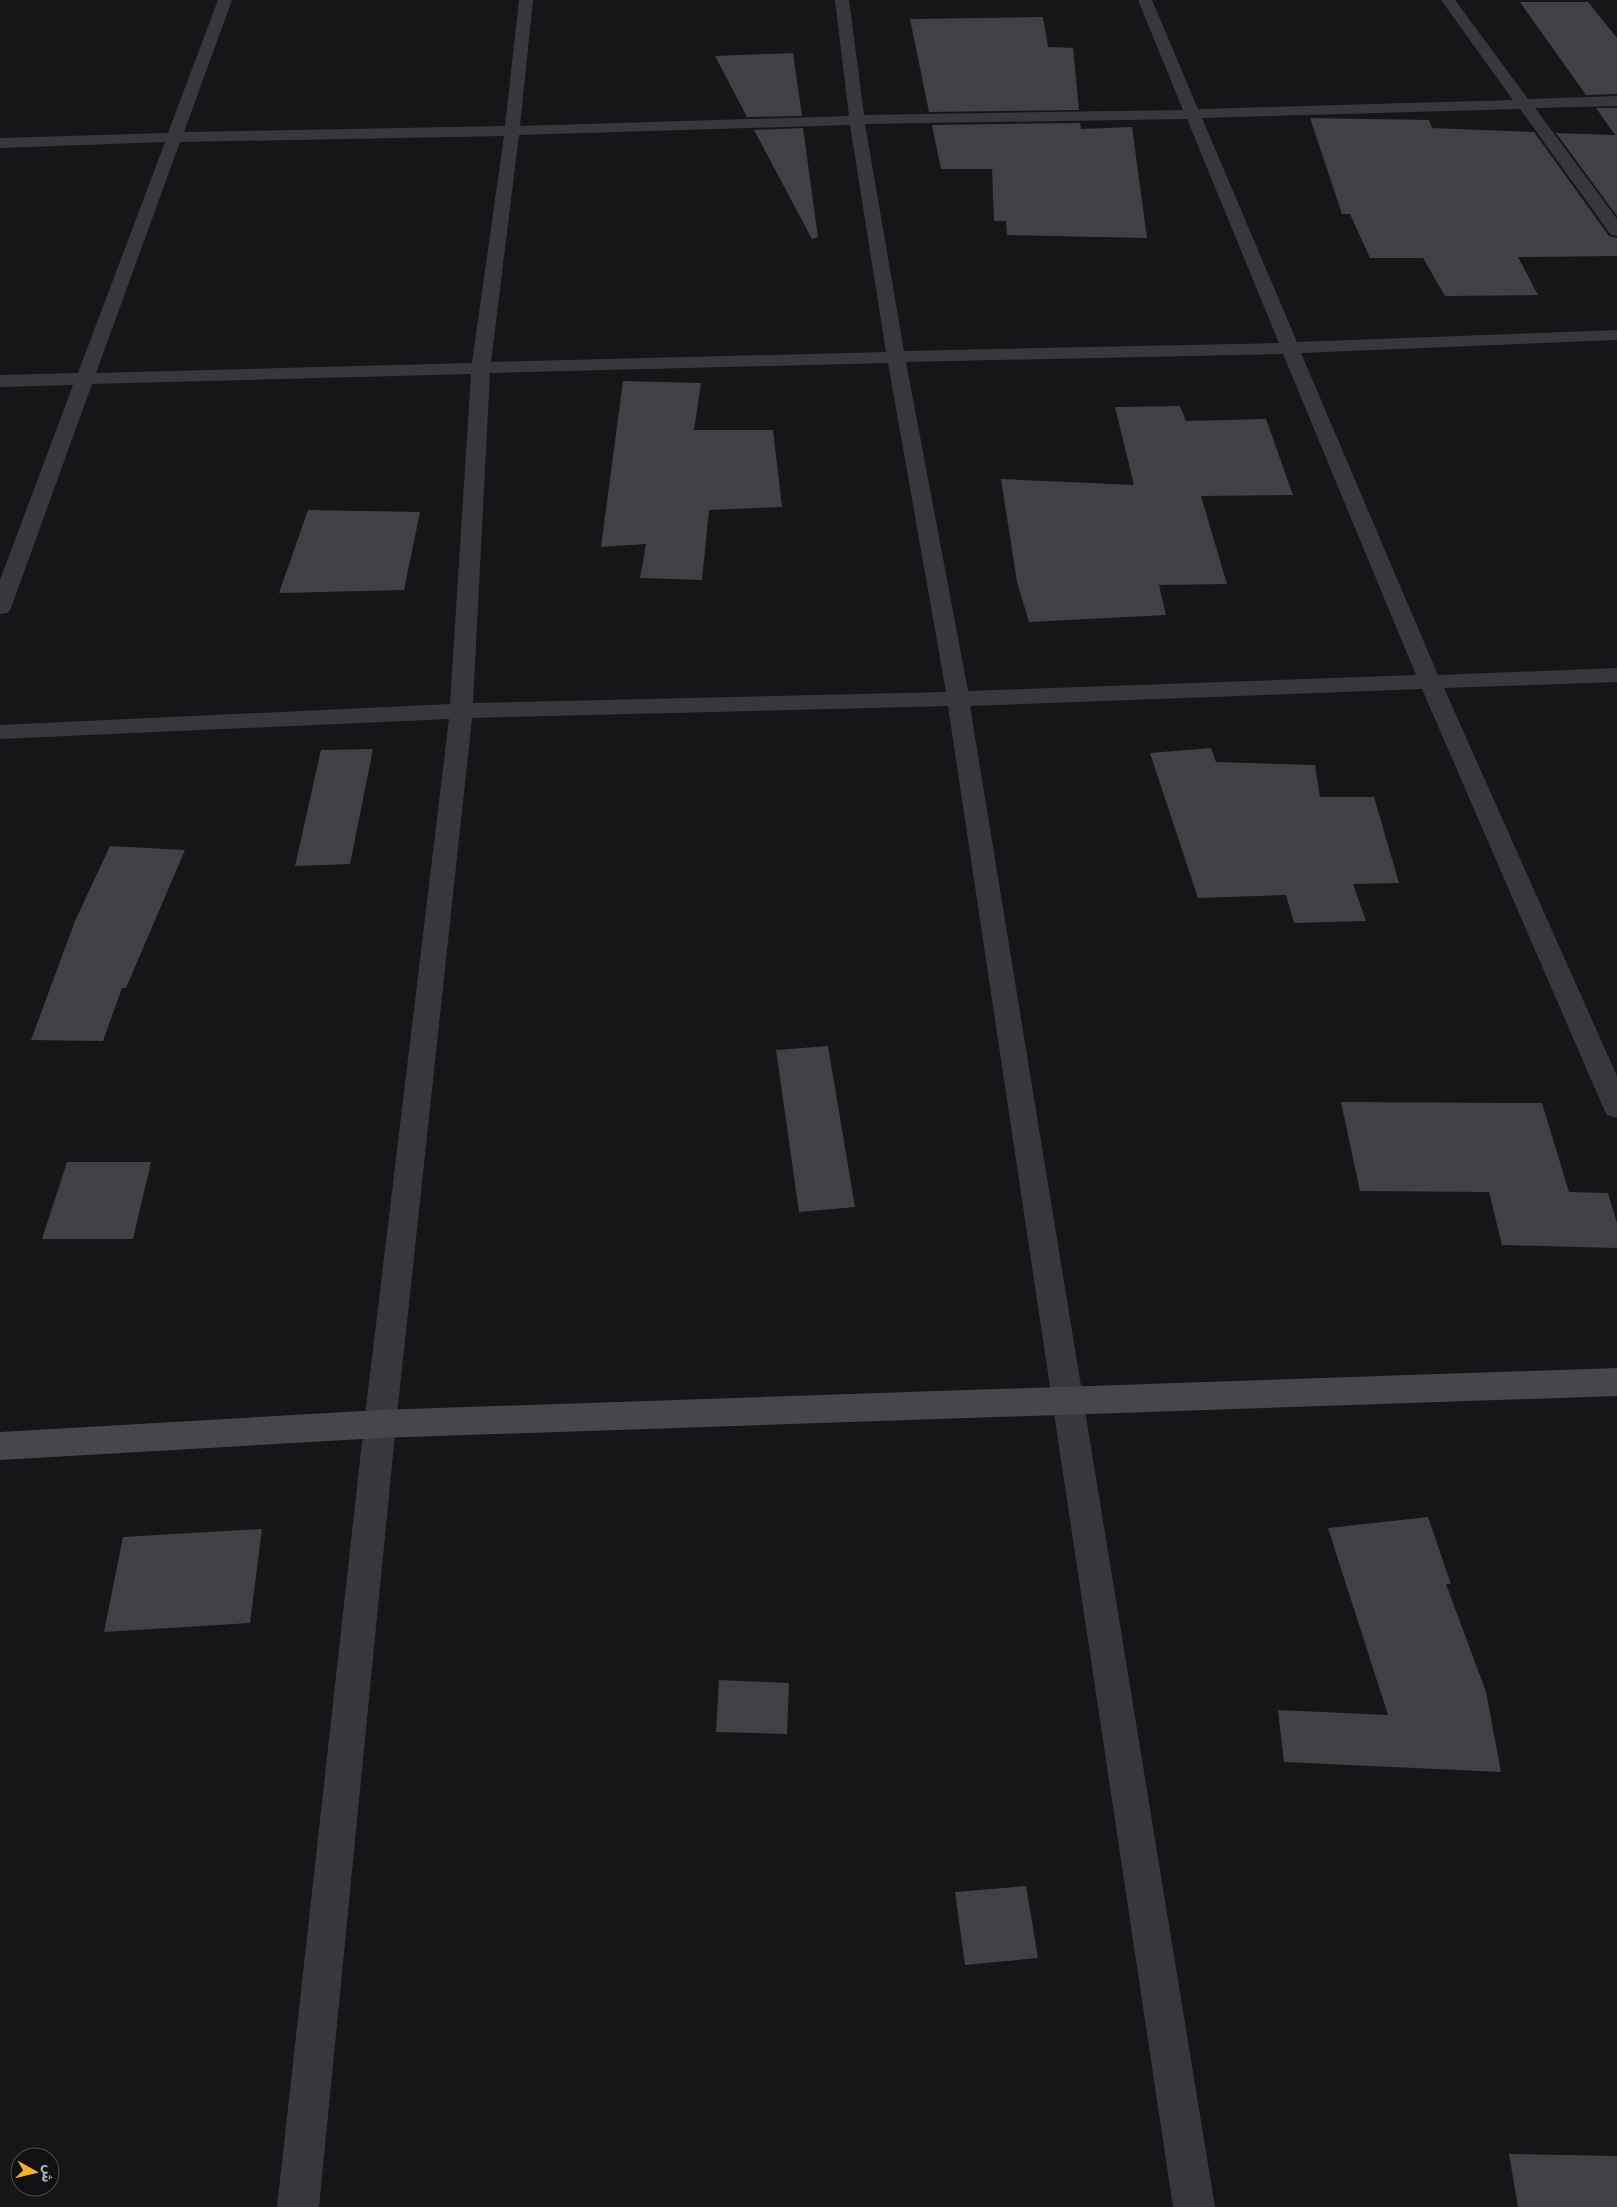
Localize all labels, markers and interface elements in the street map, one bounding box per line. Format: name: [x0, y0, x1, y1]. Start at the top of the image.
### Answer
north arrow: [10, 2147, 60, 2197]
text: ش: [38, 2164, 57, 2184]

